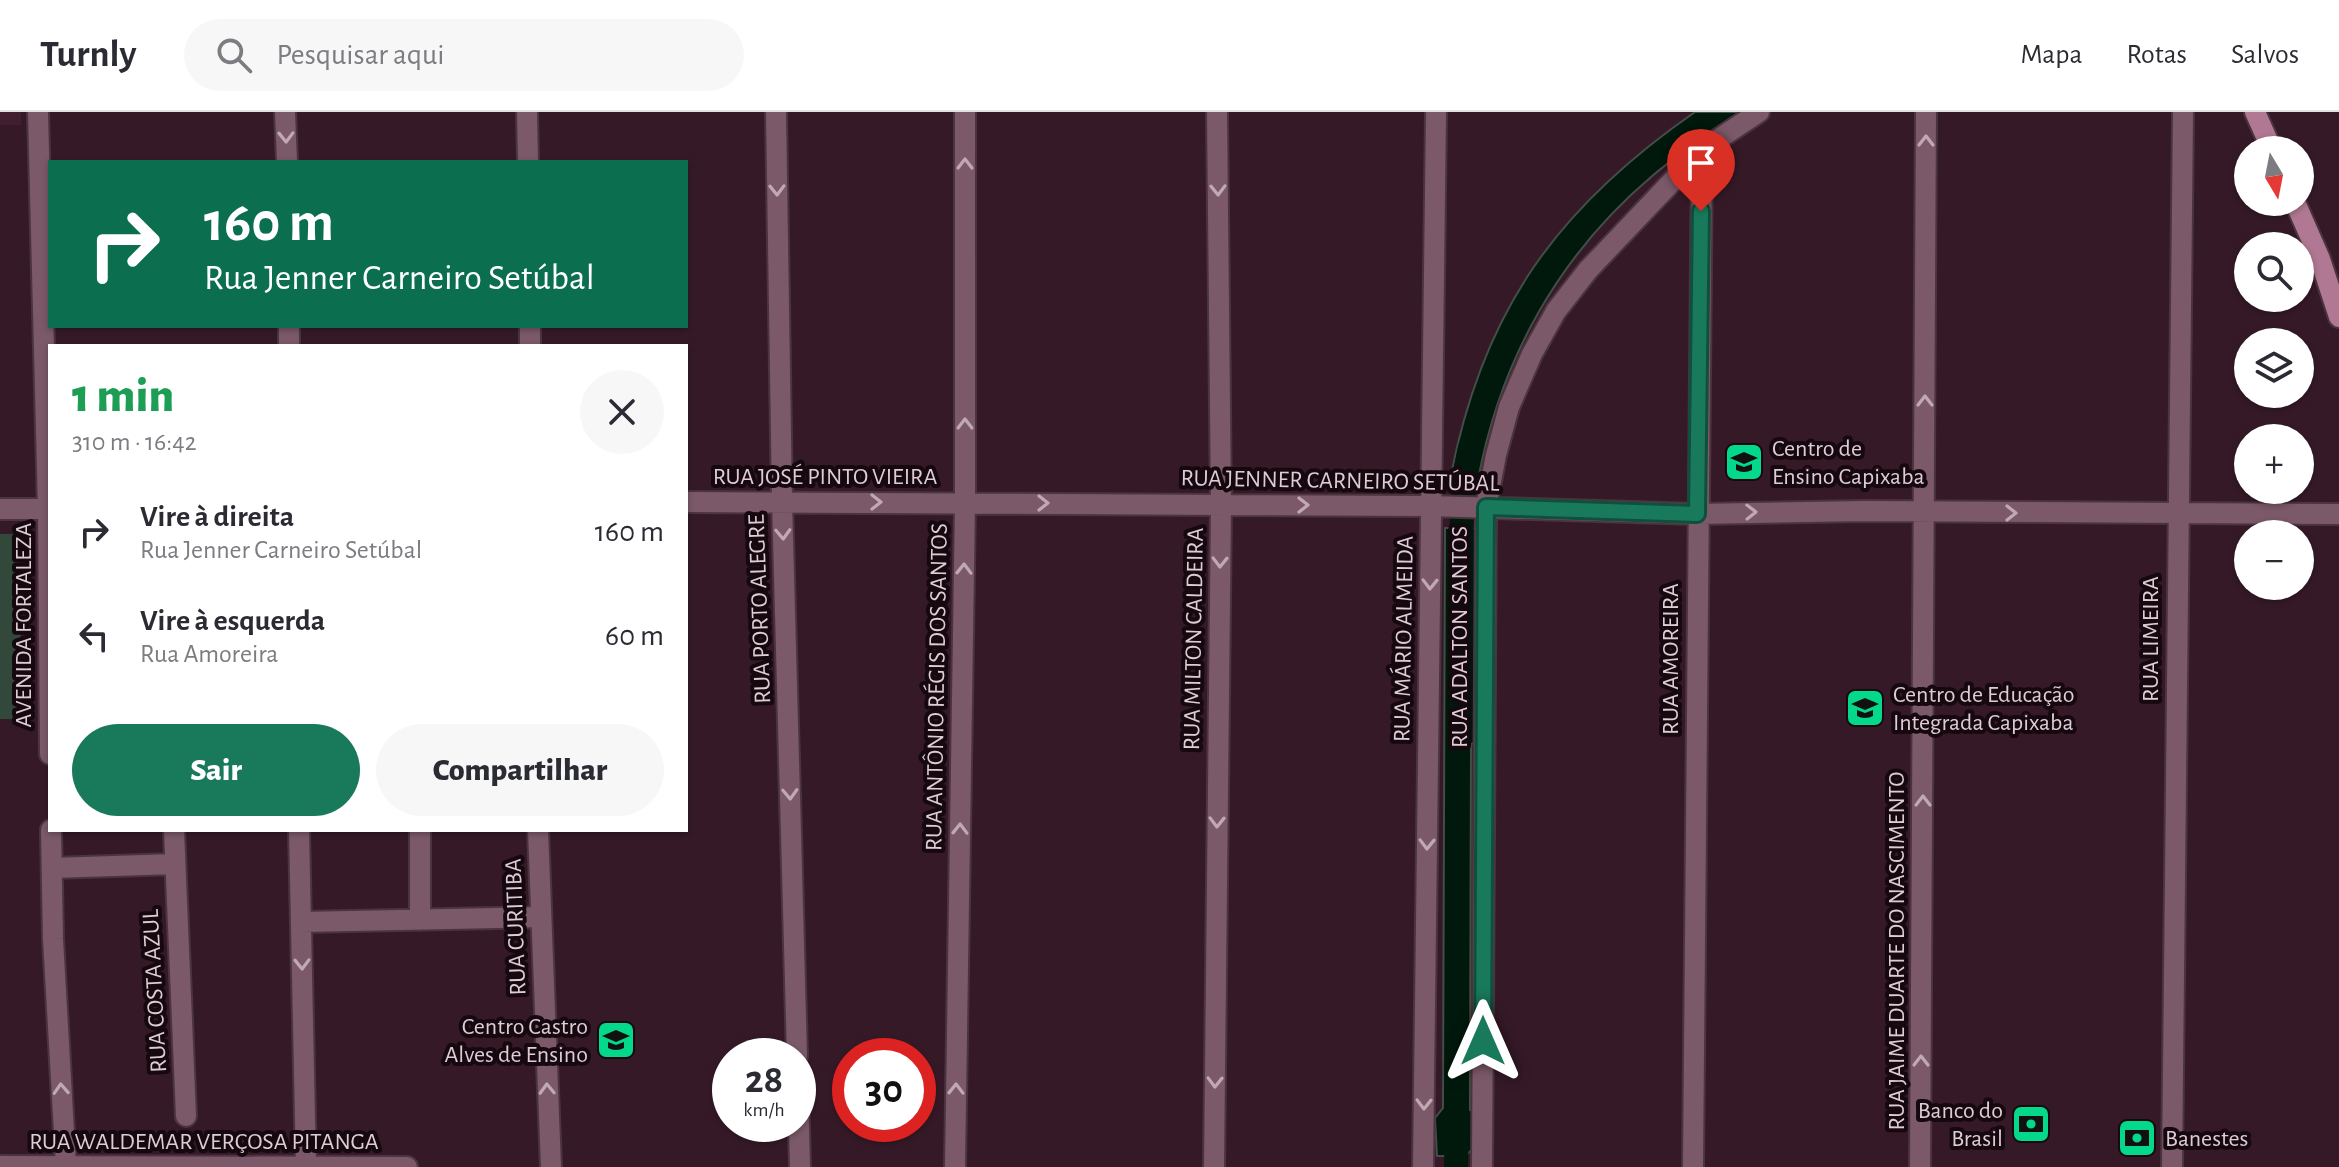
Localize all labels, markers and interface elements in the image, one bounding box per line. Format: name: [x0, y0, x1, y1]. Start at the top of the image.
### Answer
search box: [184, 19, 744, 91]
icon: search: [212, 33, 256, 77]
text: Turnly: [40, 36, 136, 74]
text: Pesquisar aqui: [276, 40, 445, 70]
text: Mapa: [2021, 41, 2082, 69]
text: Rotas: [2126, 41, 2187, 69]
text: Salvos: [2231, 41, 2299, 69]
pin: [1667, 129, 1735, 211]
one-way arrow: [277, 131, 295, 144]
one-way arrow: [1917, 134, 1935, 147]
north arrow: [2234, 136, 2314, 216]
map controls: [2234, 136, 2314, 600]
icon: arrive: [1679, 141, 1723, 185]
one-way arrow: [956, 157, 974, 170]
one-way arrow: [768, 184, 786, 197]
one-way arrow: [1209, 184, 1227, 197]
icon: right: [72, 192, 176, 296]
text: 160 m: [204, 195, 334, 251]
button: search: [2234, 232, 2314, 312]
text: Rua Jenner Carneiro Setúbal: [204, 260, 595, 296]
button: layers: [2234, 328, 2314, 408]
button: close: [580, 370, 664, 454]
text: 1 min: [72, 373, 174, 421]
one-way arrow: [1916, 394, 1934, 407]
one-way arrow: [956, 417, 974, 430]
button: +: [2234, 424, 2314, 504]
text: 310 m · 16:42: [72, 429, 196, 455]
place label: Centro de Ensino Capixaba: [1772, 437, 1925, 489]
school or university icon: Centro de Ensino Capixaba: [1723, 441, 1765, 483]
street label: RUA JOSÉ PINTO VIEIRA: [713, 463, 937, 489]
street label: RUA JENNER CARNEIRO SETÚBAL: [1180, 464, 1500, 496]
one-way arrow: [870, 493, 883, 511]
one-way arrow: [1037, 494, 1050, 512]
one-way arrow: [1297, 496, 1310, 514]
text: Vire à direita: [140, 502, 294, 532]
one-way arrow: [1745, 503, 1758, 521]
one-way arrow: [2005, 504, 2018, 522]
icon: right: [72, 510, 116, 554]
street label: RUA PORTO ALEGRE: [745, 513, 775, 704]
text: 160 m: [595, 517, 664, 547]
button: −: [2234, 520, 2314, 600]
street label: AVENIDA FORTALEZA: [12, 523, 36, 727]
street label: RUA ANTÔNIO RÉGIS DOS SANTOS: [920, 523, 952, 851]
street label: RUA ADALTON SANTOS: [1448, 526, 1472, 748]
street label: RUA MILTON CALDEIRA: [1180, 527, 1208, 751]
one-way arrow: [774, 528, 791, 541]
street label: RUA MÁRIO ALMEIDA: [1388, 535, 1418, 742]
text: Rua Jenner Carneiro Setúbal: [140, 537, 422, 563]
one-way arrow: [1211, 556, 1229, 569]
one-way arrow: [955, 562, 973, 575]
street label: RUA LIMEIRA: [2139, 576, 2163, 702]
one-way arrow: [1421, 578, 1439, 591]
street label: RUA AMOREIRA: [1659, 583, 1683, 735]
text: Vire à esquerda: [140, 606, 325, 636]
icon: left: [72, 614, 116, 658]
text: 60 m: [605, 621, 664, 651]
text: Rua Amoreira: [140, 641, 278, 667]
place label: Centro de Educação Integrada Capixaba: [1893, 683, 2075, 735]
school or university icon: Centro de Educação Integrada Capixaba: [1844, 687, 1886, 729]
button: Sair: [72, 724, 360, 816]
button: Compartilhar: [376, 724, 664, 816]
street label: RUA JAIME DUARTE DO NASCIMENTO: [1885, 771, 1909, 1131]
one-way arrow: [781, 788, 798, 801]
one-way arrow: [1914, 794, 1932, 807]
one-way arrow: [1208, 816, 1226, 829]
one-way arrow: [951, 822, 969, 835]
one-way arrow: [1418, 838, 1436, 851]
street label: RUA CURITIBA: [502, 858, 530, 996]
street label: RUA COSTA AZUL: [139, 909, 171, 1073]
one-way arrow: [293, 958, 311, 971]
position arrow: [1441, 999, 1525, 1083]
place label: Centro Castro Alves de Ensino: [444, 1015, 588, 1067]
school or university icon: Centro Castro Alves de Ensino: [595, 1019, 637, 1061]
speed limit sign: 30: [832, 1038, 936, 1142]
one-way arrow: [1912, 1054, 1930, 1067]
text: 28: [745, 1060, 783, 1100]
one-way arrow: [1206, 1076, 1223, 1089]
one-way arrow: [53, 1082, 70, 1095]
one-way arrow: [539, 1082, 556, 1095]
one-way arrow: [948, 1082, 965, 1095]
one-way arrow: [1415, 1098, 1433, 1111]
place label: Banco do Brasil: [1918, 1099, 2003, 1151]
text: km/h: [743, 1100, 785, 1120]
bank icon: Banco do Brasil: [2010, 1103, 2052, 1145]
bank icon: Banestes: [2116, 1117, 2158, 1159]
place label: Banestes: [2165, 1127, 2248, 1151]
street label: RUA WALDEMAR VERÇOSA PITANGA: [29, 1130, 379, 1154]

